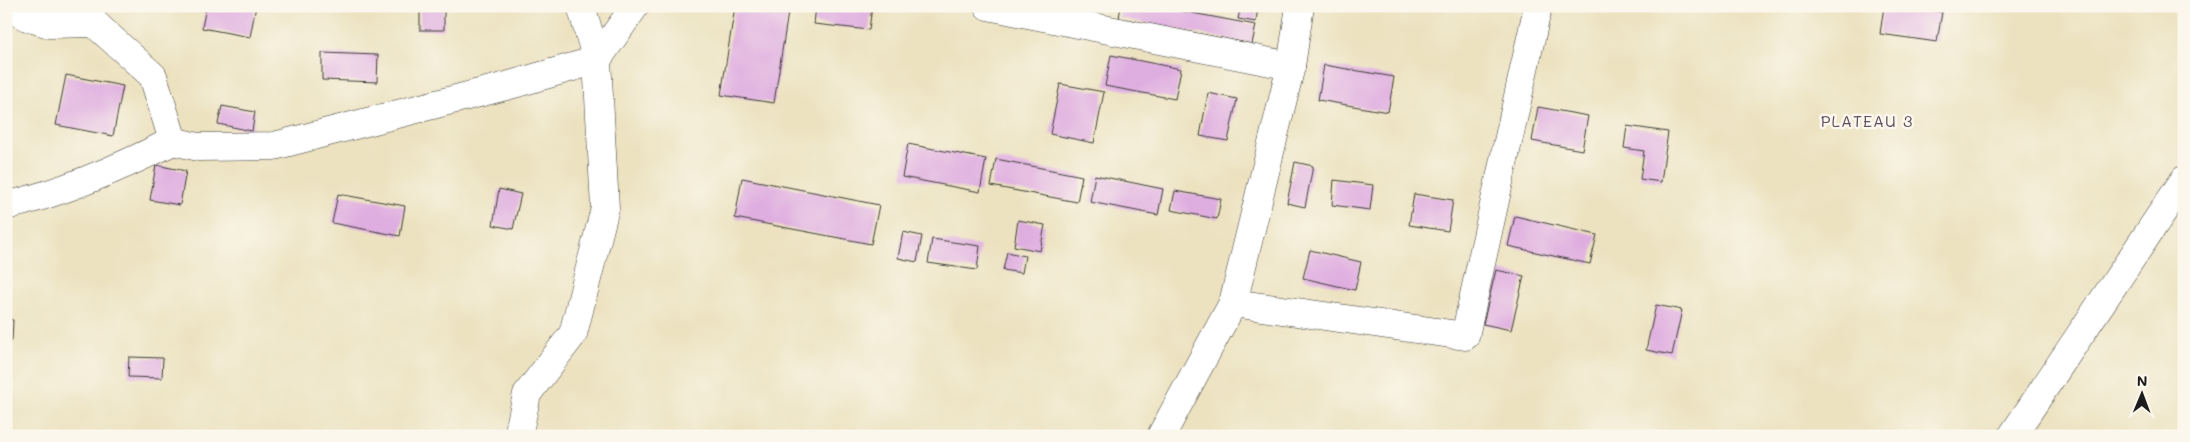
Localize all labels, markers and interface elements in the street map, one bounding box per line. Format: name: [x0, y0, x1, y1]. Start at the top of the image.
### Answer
district label: PLATEAU 3: [1821, 110, 1913, 131]
north arrow: [2118, 370, 2168, 420]
text: N: [2137, 371, 2148, 390]

